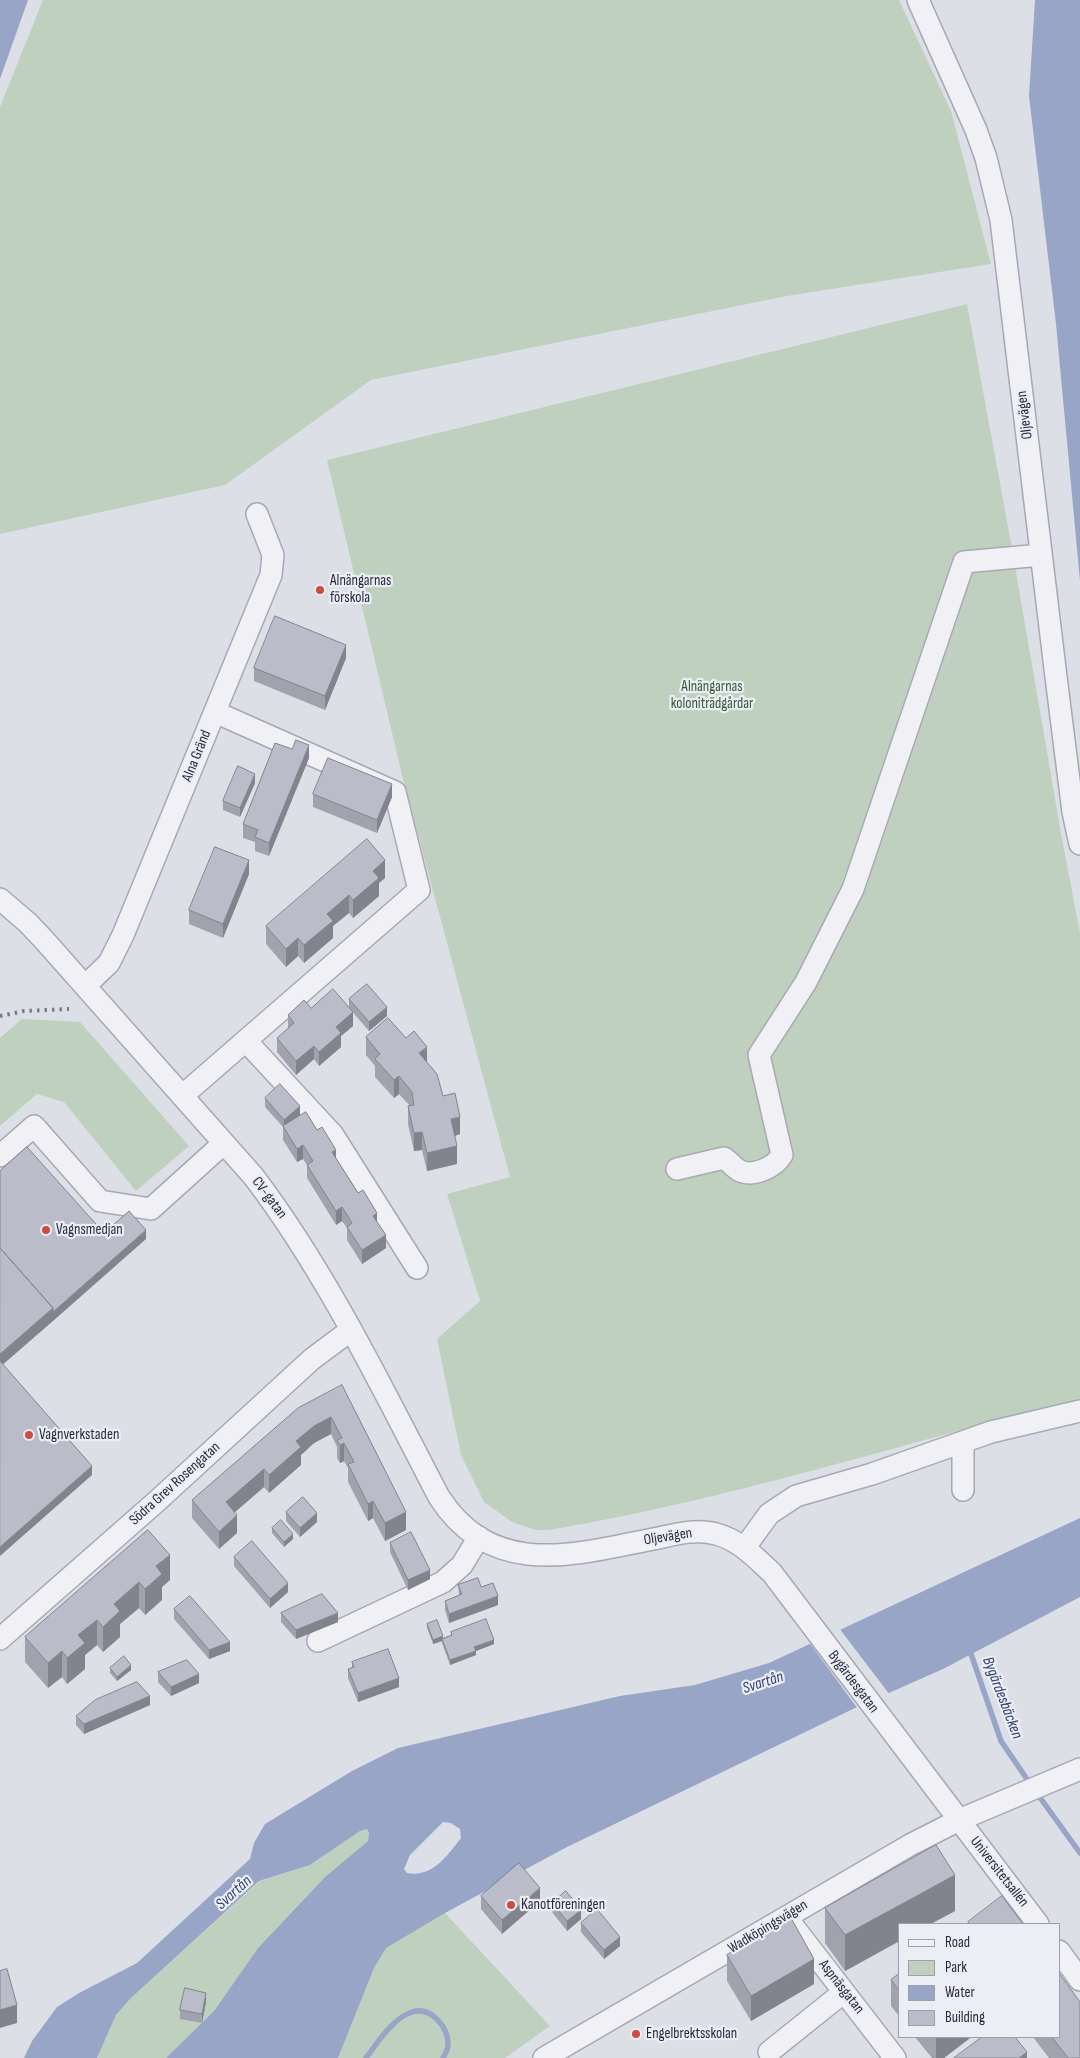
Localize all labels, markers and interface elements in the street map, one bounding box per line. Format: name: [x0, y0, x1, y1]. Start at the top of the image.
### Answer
street label: Oljevägen: [1013, 390, 1037, 440]
place label: Alnängarnas förskola: [330, 572, 391, 607]
marker: Alnängarnas förskola: [314, 584, 326, 596]
park label: Alnängarnas koloniträdgårdar: [671, 678, 753, 713]
street label: Alna Gränd: [179, 728, 215, 784]
street label: CV-gatan: [247, 1174, 291, 1222]
place label: Vagnsmedjan: [56, 1221, 123, 1239]
marker: Vagnsmedjan: [40, 1224, 52, 1236]
place label: Vagnverkstaden: [39, 1426, 119, 1444]
marker: Vagnverkstaden: [23, 1429, 35, 1441]
street label: Södra Grev Rosengatan: [126, 1439, 224, 1529]
street label: Oljevägen: [642, 1524, 694, 1550]
street label: Bygärdesgatan: [824, 1647, 882, 1717]
water label: Bygärdesbäcken: [978, 1654, 1026, 1742]
water label: Svartån: [740, 1667, 786, 1699]
street label: Universitetsallén: [966, 1833, 1032, 1911]
water label: Svartån: [212, 1872, 256, 1914]
place label: Kanotföreningen: [521, 1896, 605, 1914]
street label: Wadköpingsvägen: [725, 1896, 811, 1958]
marker: Kanotföreningen: [505, 1899, 517, 1911]
legend: [898, 1923, 1060, 2038]
text: Road: [945, 1933, 970, 1952]
street label: Aspnäsgatan: [814, 1956, 868, 2018]
text: Park: [945, 1958, 967, 1977]
text: Water: [945, 1983, 975, 2002]
text: Building: [945, 2008, 985, 2027]
place label: Engelbrektsskolan: [646, 2025, 737, 2043]
marker: Engelbrektsskolan: [630, 2028, 642, 2040]

